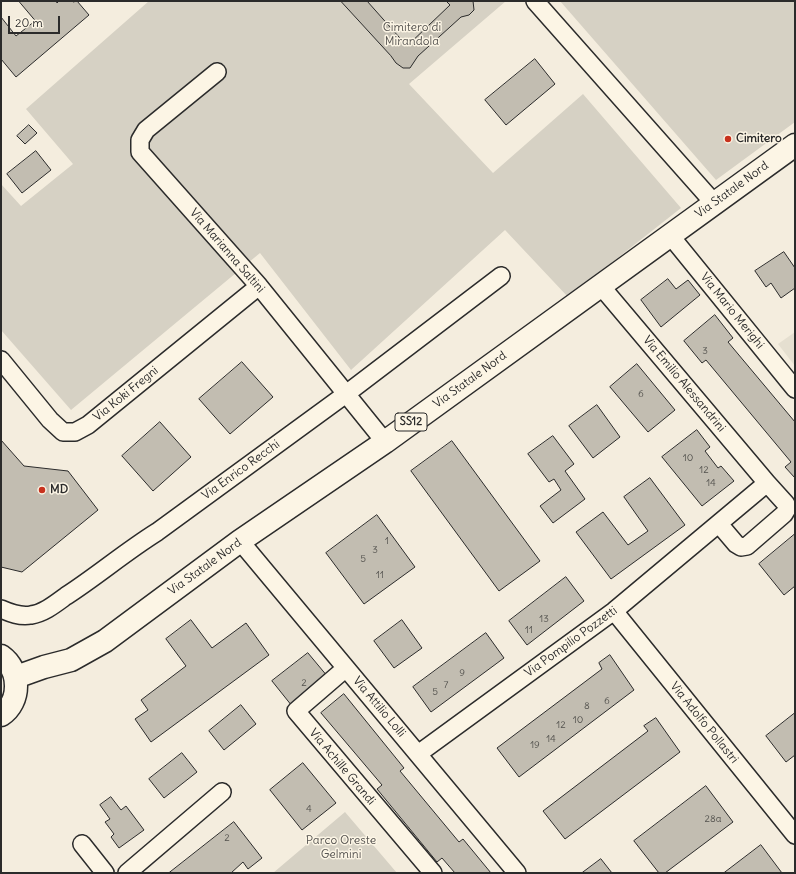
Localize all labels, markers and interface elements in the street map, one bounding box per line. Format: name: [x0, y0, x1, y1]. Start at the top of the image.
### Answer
scale bar: [10, 8, 62, 34]
text: 20 m: [15, 15, 43, 30]
park label: Cimitero di Mirandola: [383, 21, 441, 49]
place label: Cimitero: [736, 132, 782, 146]
marker: Cimitero: [723, 134, 733, 144]
street label: Via Statale Nord: [693, 159, 771, 221]
street label: Via Marianna Saltini: [186, 206, 268, 296]
street label: Via Mario Merighi: [697, 270, 767, 352]
street label: Via Emilio Alessandrini: [640, 333, 728, 435]
house number: 3: [702, 345, 708, 357]
street label: Via Statale Nord: [431, 349, 509, 411]
street label: Via Koki Fregni: [91, 363, 161, 425]
house number: 6: [638, 388, 644, 400]
road number: SS12: [395, 413, 427, 431]
street label: Via Enrico Recchi: [199, 437, 283, 503]
house number: 10: [683, 452, 693, 464]
house number: 12: [699, 464, 709, 476]
house number: 14: [706, 477, 716, 489]
place label: MD: [50, 483, 68, 497]
marker: MD: [37, 485, 47, 495]
house number: 1: [385, 535, 389, 547]
street label: Via Statale Nord: [166, 536, 244, 598]
house number: 3: [372, 544, 378, 556]
house number: 5: [360, 553, 366, 565]
house number: 11: [376, 569, 384, 581]
street label: Via Pompilio Pozzetti: [522, 604, 620, 680]
house number: 13: [539, 613, 549, 625]
house number: 11: [525, 624, 533, 636]
house number: 9: [459, 667, 465, 679]
street label: Via Attilio Lolli: [350, 674, 408, 740]
house number: 2: [301, 677, 307, 689]
house number: 7: [444, 679, 448, 691]
street label: Via Adolfo Pollastri: [667, 679, 741, 767]
house number: 5: [432, 686, 438, 698]
house number: 6: [604, 695, 610, 707]
house number: 8: [584, 700, 590, 712]
house number: 10: [573, 714, 583, 726]
house number: 12: [556, 719, 566, 731]
street label: Via Achille Grandi: [306, 726, 378, 808]
house number: 14: [546, 733, 556, 745]
house number: 19: [530, 739, 540, 751]
house number: 4: [306, 803, 312, 815]
house number: 28a: [705, 813, 721, 825]
house number: 2: [224, 832, 230, 844]
park label: Parco Oreste Gelmini: [306, 834, 376, 862]

